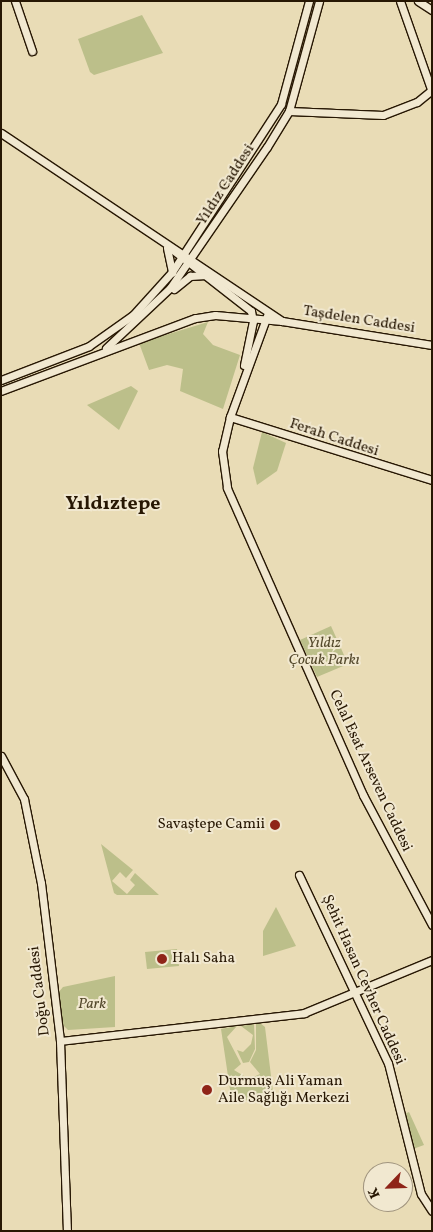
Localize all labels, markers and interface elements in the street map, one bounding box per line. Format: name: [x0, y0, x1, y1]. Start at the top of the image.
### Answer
street label: Yıldız Caddesi: [193, 141, 259, 229]
street label: Taşdelen Caddesi: [302, 302, 416, 338]
street label: Ferah Caddesi: [287, 415, 381, 461]
district label: Yıldıztepe: [65, 492, 161, 516]
park label: Yıldız Çocuk Parkı: [289, 634, 359, 669]
street label: Celal Esat Arseven Caddesi: [325, 687, 415, 855]
place label: Savaştepe Camii: [157, 816, 265, 834]
marker: Savaştepe Camii: [269, 819, 281, 831]
street label: Şehit Hasan Cevher Caddesi: [317, 892, 409, 1068]
street label: Doğu Caddesi: [26, 945, 54, 1037]
place label: Halı Saha: [172, 950, 235, 968]
marker: Halı Saha: [156, 953, 168, 965]
park label: Park: [78, 996, 106, 1014]
place label: Durmuş Ali Yaman Aile Sağlığı Merkezi: [218, 1072, 349, 1107]
marker: Durmuş Ali Yaman Aile Sağlığı Merkezi: [200, 1083, 214, 1097]
north arrow: [363, 1162, 413, 1212]
text: K: [364, 1184, 385, 1201]

